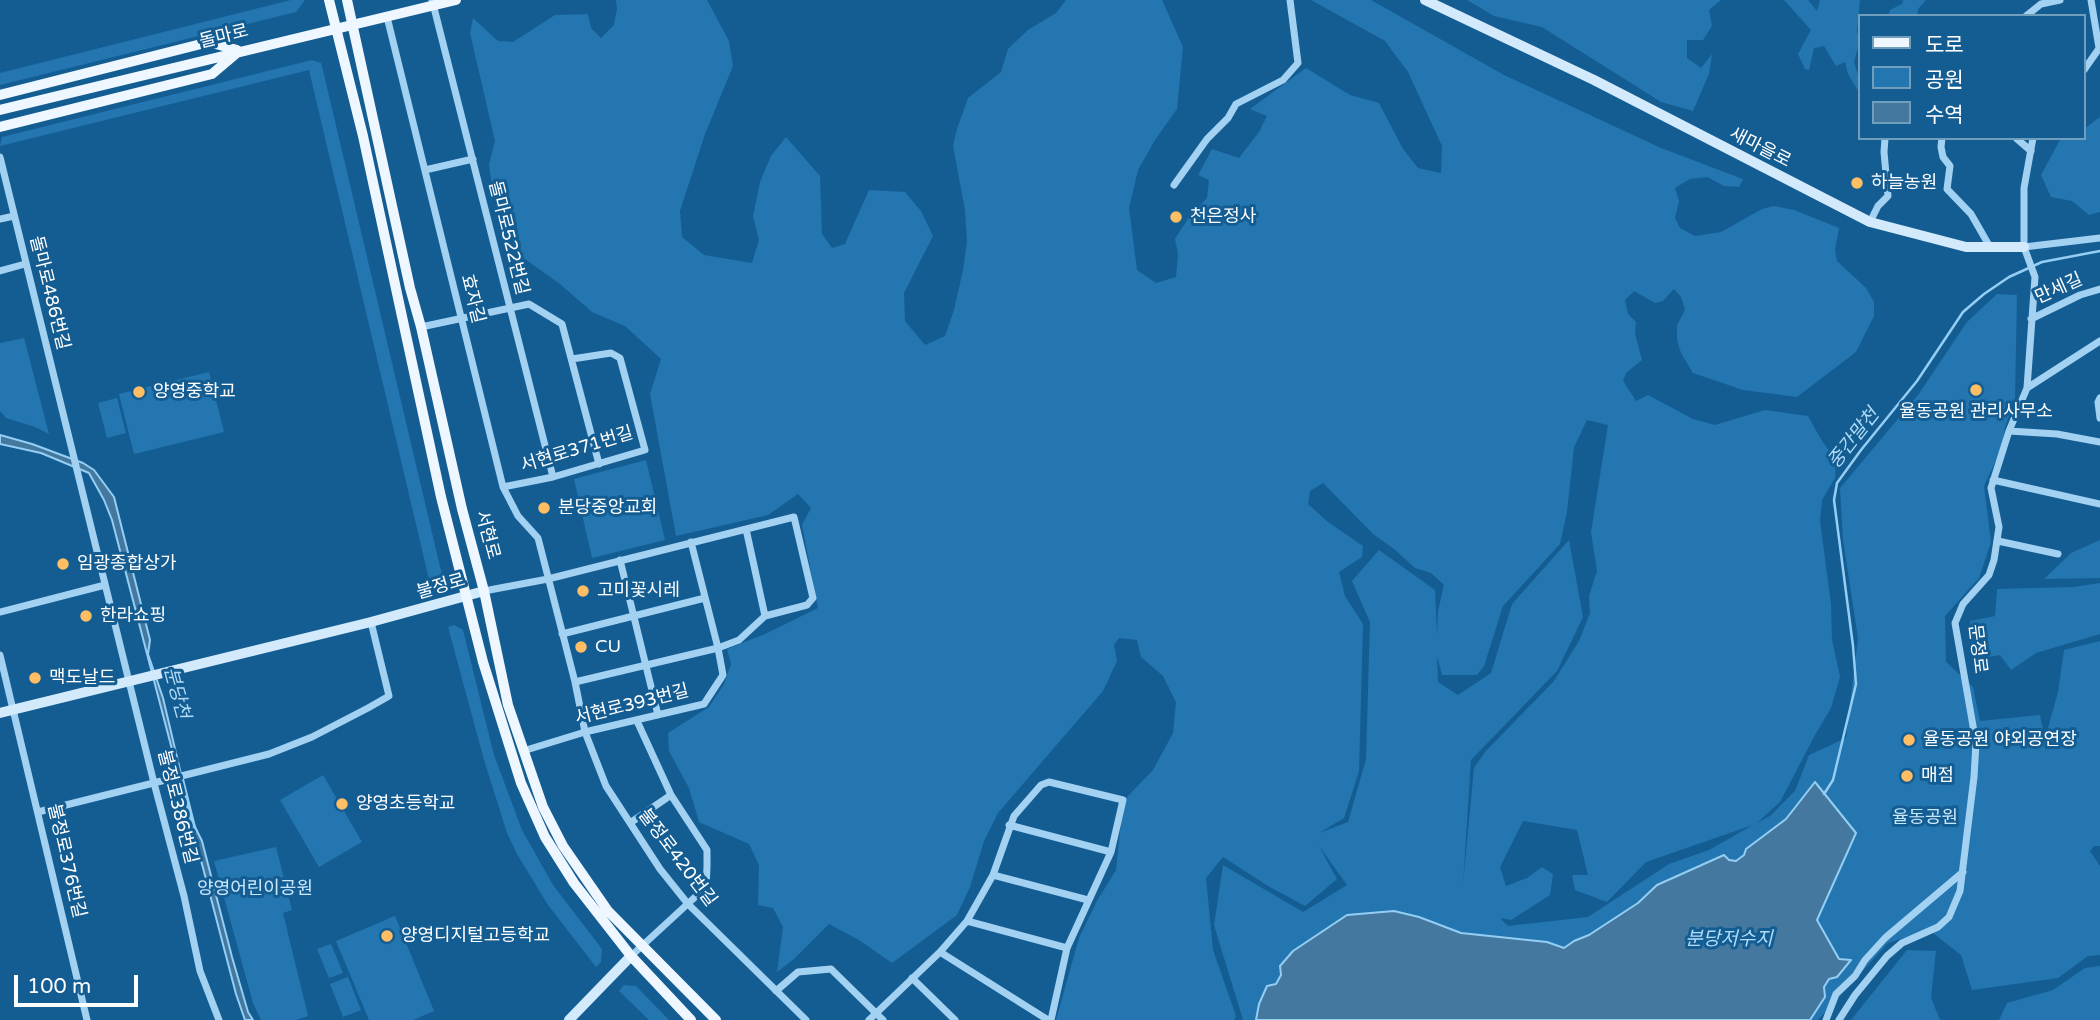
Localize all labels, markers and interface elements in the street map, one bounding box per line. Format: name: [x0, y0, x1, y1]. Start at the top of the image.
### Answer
legend: [1858, 14, 2086, 140]
street label: 돌마로: [197, 21, 251, 53]
text: 도로: [1925, 33, 1964, 58]
text: 공원: [1925, 68, 1964, 93]
text: 수역: [1925, 103, 1964, 128]
street label: 새마을로: [1726, 123, 1794, 173]
place label: 하늘농원: [1871, 172, 1937, 194]
marker: 하늘농원: [1849, 175, 1865, 191]
street label: 돌마로522번길: [483, 179, 533, 297]
place label: 천은정사: [1190, 206, 1256, 228]
marker: 천은정사: [1168, 209, 1184, 225]
street label: 돌마로486번길: [24, 234, 74, 352]
street label: 만세길: [2032, 269, 2086, 309]
street label: 효자길: [456, 272, 488, 326]
place label: 양영중학교: [153, 381, 236, 403]
marker: 율동공원 관리사무소: [1968, 382, 1984, 398]
marker: 양영중학교: [131, 384, 147, 400]
place label: 율동공원 관리사무소: [1899, 401, 2053, 423]
water label: 중간말천: [1823, 404, 1885, 474]
street label: 서현로371번길: [518, 423, 636, 477]
place label: 분당중앙교회: [558, 497, 657, 519]
marker: 분당중앙교회: [536, 500, 552, 516]
street label: 서현로: [470, 508, 504, 562]
place label: 임광종합상가: [77, 553, 176, 575]
marker: 임광종합상가: [55, 556, 71, 572]
street label: 불정로: [414, 570, 468, 604]
place label: 고미꽃시레: [597, 580, 680, 602]
marker: 고미꽃시레: [575, 583, 591, 599]
place label: 한라쇼핑: [100, 605, 166, 627]
marker: 한라쇼핑: [78, 608, 94, 624]
street label: 문정로: [1963, 623, 1991, 675]
place label: CU: [595, 636, 621, 658]
marker: CU: [573, 639, 589, 655]
water label: 분당천: [158, 665, 194, 721]
place label: 맥도날드: [49, 667, 115, 689]
marker: 맥도날드: [27, 670, 43, 686]
street label: 서현로393번길: [573, 680, 691, 730]
place label: 율동공원 야외공연장: [1923, 729, 2077, 751]
marker: 율동공원 야외공연장: [1901, 732, 1917, 748]
street label: 불정로386번길: [152, 748, 202, 866]
place label: 매점: [1921, 765, 1954, 787]
marker: 매점: [1899, 768, 1915, 784]
place label: 양영초등학교: [356, 793, 455, 815]
marker: 양영초등학교: [334, 796, 350, 812]
street label: 불정로376번길: [42, 802, 90, 920]
street label: 불정로420번길: [633, 805, 721, 911]
park label: 율동공원: [1892, 807, 1958, 829]
park label: 양영어린이공원: [197, 878, 313, 900]
place label: 양영디지털고등학교: [401, 925, 550, 947]
marker: 양영디지털고등학교: [379, 928, 395, 944]
water label: 분당저수지: [1685, 929, 1773, 951]
scale bar: [18, 960, 142, 1004]
text: 100 m: [27, 974, 91, 999]

